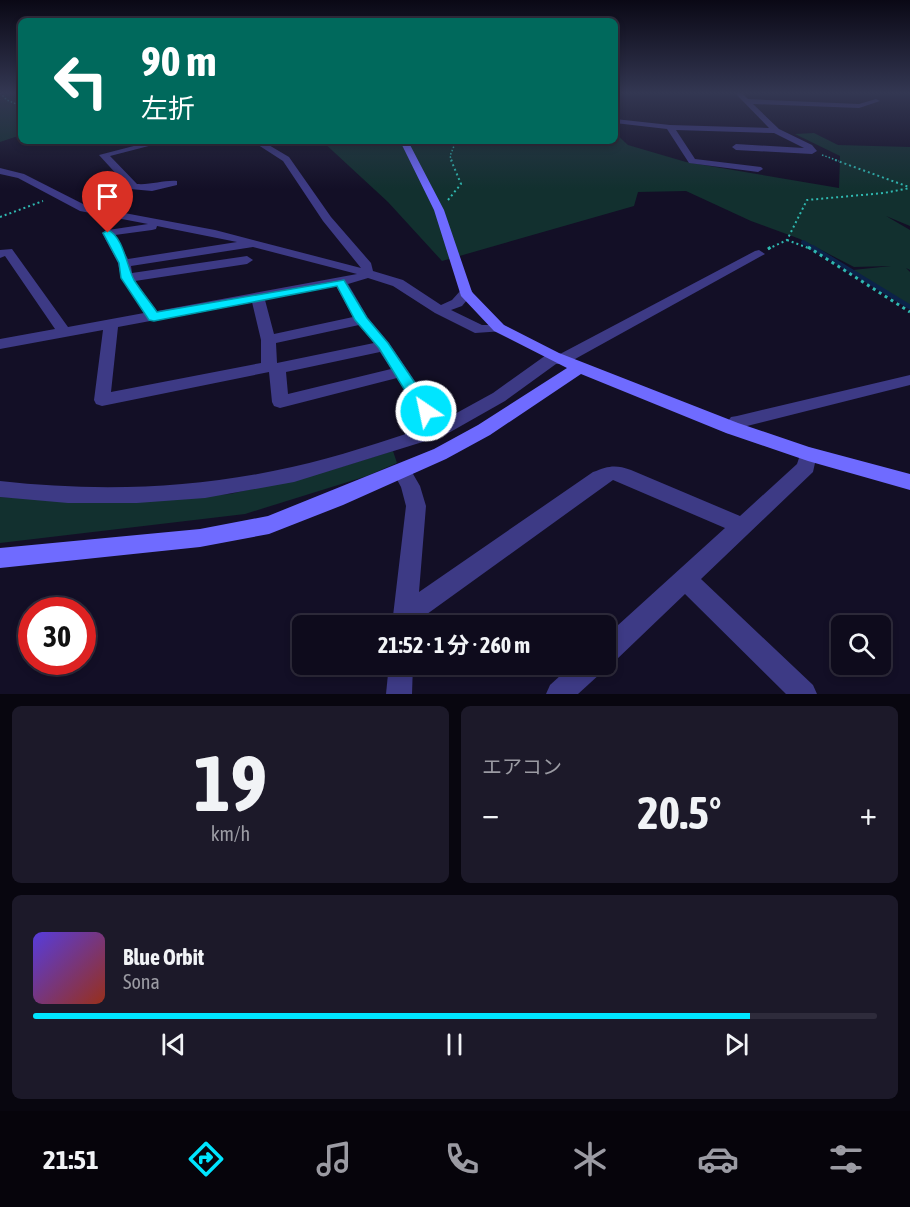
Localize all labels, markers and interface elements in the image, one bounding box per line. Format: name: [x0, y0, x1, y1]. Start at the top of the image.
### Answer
text: 90 m: [141, 37, 216, 85]
icon: left: [42, 42, 120, 120]
text: 左折: [141, 93, 195, 124]
pin: [82, 171, 133, 233]
icon: arrive: [91, 180, 124, 213]
position arrow: [394, 379, 458, 443]
speed limit sign: 30: [18, 597, 96, 675]
map controls: [831, 615, 891, 675]
button: search: [831, 615, 891, 675]
text: 21:52 · 1 分 · 260 m: [378, 632, 530, 658]
text: 19: [194, 738, 267, 828]
text: エアコン: [482, 755, 562, 778]
text: 20.5°: [638, 787, 721, 839]
text: −: [482, 794, 499, 832]
text: +: [860, 794, 877, 832]
text: km/h: [211, 822, 250, 845]
text: Blue Orbit: [123, 944, 204, 970]
text: Sona: [123, 970, 160, 993]
icon: previous: [157, 1028, 190, 1061]
icon: pause: [438, 1028, 471, 1061]
icon: next: [720, 1028, 753, 1061]
icon: directions: [185, 1138, 227, 1180]
icon: music: [313, 1138, 355, 1180]
icon: phone: [441, 1138, 483, 1180]
icon: climate: [569, 1138, 611, 1180]
icon: car: [697, 1138, 739, 1180]
icon: filters: [825, 1138, 867, 1180]
text: 21:51: [43, 1144, 99, 1175]

